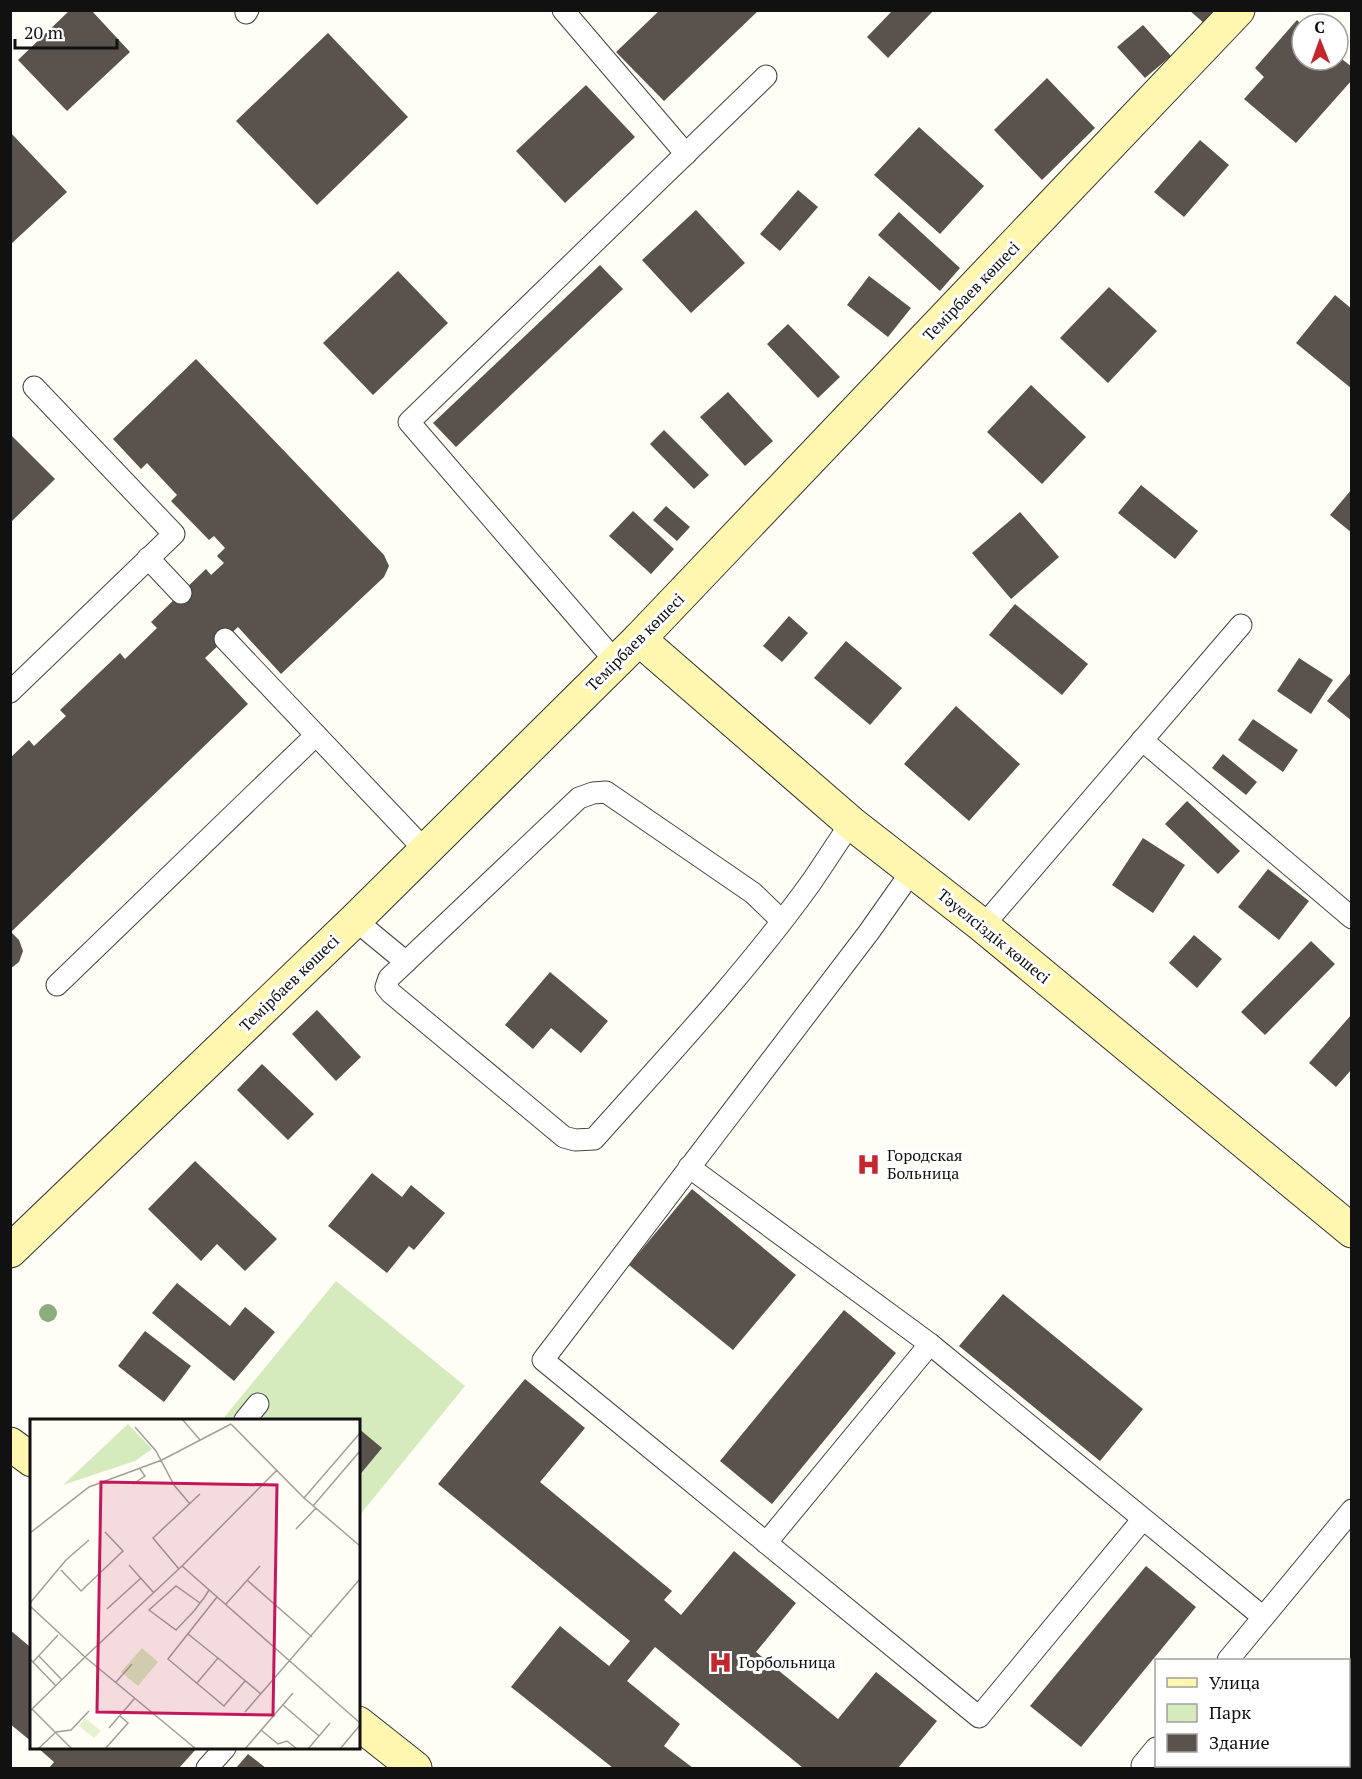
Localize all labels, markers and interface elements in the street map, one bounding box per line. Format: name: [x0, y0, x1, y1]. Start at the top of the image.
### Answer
scale bar: [15, 12, 117, 50]
north arrow: [1290, 12, 1350, 72]
text: С: [1314, 16, 1325, 38]
text: 20 m: [24, 20, 64, 44]
street label: Темірбаев көшесі: [918, 236, 1024, 346]
street label: Темірбаев көшесі: [581, 588, 689, 696]
street label: Тәуелсіздік көшесі: [933, 884, 1055, 988]
street label: Темірбаев көшесі: [234, 930, 344, 1036]
place label: Городская Больница: [887, 1144, 963, 1184]
hospital icon: Городская Больница: [856, 1151, 882, 1177]
inset map: [30, 1419, 360, 1749]
hospital icon: Горбольница: [708, 1649, 734, 1675]
place label: Горбольница: [739, 1651, 836, 1673]
legend: [1155, 1659, 1350, 1767]
text: Улица: [1209, 1670, 1260, 1694]
text: Парк: [1209, 1700, 1251, 1724]
text: Здание: [1209, 1730, 1269, 1754]

